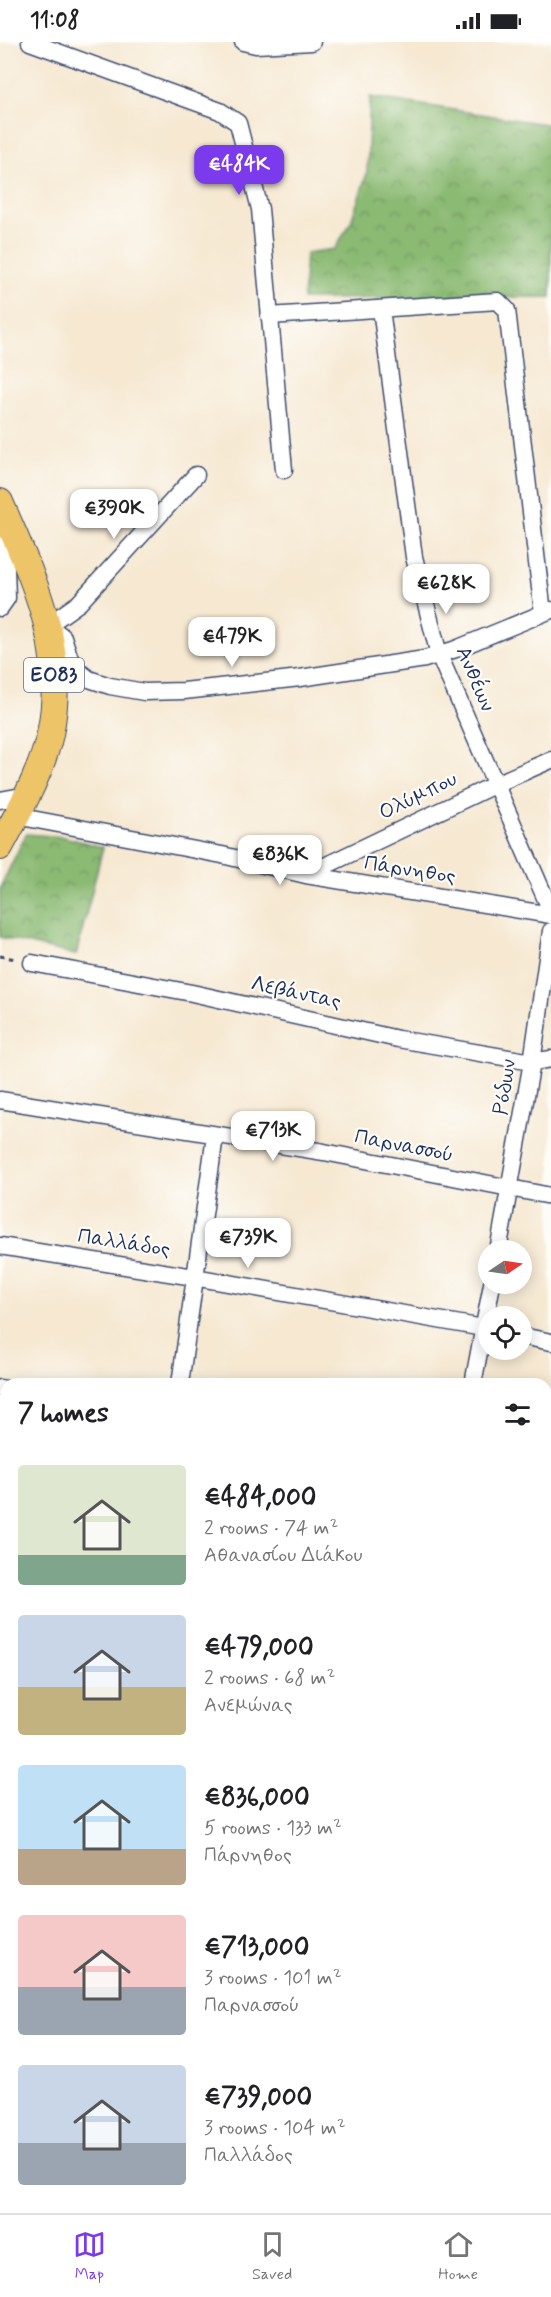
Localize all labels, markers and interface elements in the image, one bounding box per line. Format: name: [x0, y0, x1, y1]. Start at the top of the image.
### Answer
text: 11:08: [30, 7, 80, 35]
pin: €484K: [197, 145, 281, 196]
text: €484K: [208, 151, 270, 178]
pin: €390K: [72, 489, 156, 540]
text: €390K: [84, 495, 144, 522]
pin: €628K: [404, 564, 488, 615]
text: €628K: [417, 570, 475, 597]
pin: €479K: [190, 617, 274, 668]
text: €479K: [202, 623, 262, 650]
street label: Ανθέων: [449, 642, 502, 716]
road number: ΕΟ83: [24, 658, 84, 692]
street label: Ολύμπου: [374, 765, 462, 827]
pin: €836K: [238, 835, 322, 886]
text: €836K: [252, 841, 308, 868]
street label: Πάρνηθος: [362, 849, 458, 891]
street label: Λεβάντας: [248, 970, 344, 1016]
street label: Ρόδων: [487, 1057, 523, 1117]
pin: €713K: [231, 1111, 315, 1162]
text: €713K: [245, 1117, 301, 1144]
street label: Παρνασσού: [352, 1123, 456, 1169]
pin: €739K: [206, 1218, 290, 1269]
street label: Παλλάδος: [76, 1222, 172, 1264]
text: €739K: [219, 1224, 277, 1251]
north arrow: [478, 1240, 532, 1294]
map controls: [478, 1240, 532, 1360]
button: locate: [478, 1306, 532, 1360]
text: 7 homes: [18, 1397, 109, 1431]
icon: filters: [501, 1398, 534, 1431]
text: €484,000: [204, 1481, 316, 1515]
icon: home: [66, 1489, 138, 1561]
text: 2 rooms · 74 m²: [204, 1515, 338, 1542]
text: Αθανασίου Διάκου: [204, 1542, 363, 1569]
text: €479,000: [204, 1631, 314, 1665]
icon: home: [66, 1639, 138, 1711]
text: 2 rooms · 68 m²: [204, 1665, 335, 1692]
text: Ανεμώνας: [204, 1692, 292, 1719]
text: €836,000: [204, 1781, 310, 1815]
icon: home: [66, 1789, 138, 1861]
text: 5 rooms · 133 m²: [204, 1815, 342, 1842]
text: Πάρνηθος: [204, 1842, 292, 1869]
text: €713,000: [204, 1931, 309, 1965]
icon: home: [66, 1939, 138, 2011]
text: 3 rooms · 101 m²: [204, 1965, 342, 1992]
text: Παρνασσού: [204, 1992, 299, 2019]
text: €739,000: [204, 2081, 312, 2115]
icon: home: [66, 2089, 138, 2161]
text: 3 rooms · 104 m²: [204, 2115, 346, 2142]
text: Παλλάδος: [204, 2142, 293, 2169]
tab: Map: [73, 2228, 106, 2285]
tab: Saved: [252, 2228, 292, 2285]
tab: Home: [438, 2228, 478, 2285]

